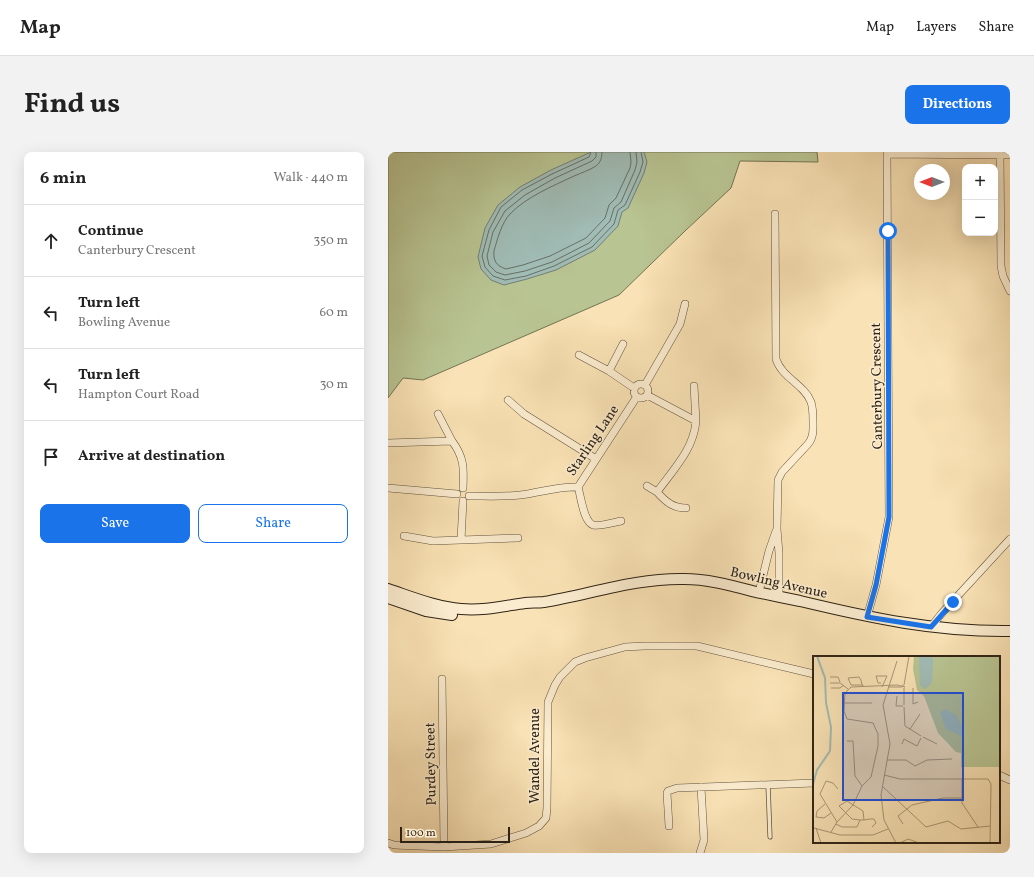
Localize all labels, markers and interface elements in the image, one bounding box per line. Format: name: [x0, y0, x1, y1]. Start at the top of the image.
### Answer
text: Map: [20, 15, 61, 41]
text: Map: [866, 18, 894, 37]
text: Layers: [916, 18, 956, 37]
text: Share: [978, 18, 1014, 37]
text: Find us: [24, 85, 120, 124]
button: Directions: [905, 85, 1010, 124]
north arrow: [914, 164, 950, 200]
map controls: [962, 164, 998, 236]
button: +: [962, 164, 998, 200]
text: 6 min: [40, 167, 86, 190]
text: Walk · 440 m: [273, 169, 348, 187]
button: −: [962, 200, 998, 236]
text: Continue: [78, 221, 143, 242]
route start: [879, 222, 897, 240]
icon: ahead: [40, 230, 62, 252]
text: 350 m: [313, 232, 348, 250]
text: Canterbury Crescent: [78, 242, 196, 260]
text: Turn left: [78, 293, 140, 314]
icon: left: [40, 302, 62, 324]
text: 60 m: [320, 304, 348, 322]
text: Bowling Avenue: [78, 314, 170, 332]
street label: Canterbury Crescent: [867, 322, 888, 450]
text: Turn left: [78, 365, 140, 386]
icon: left: [40, 374, 62, 396]
text: 30 m: [320, 376, 348, 394]
text: Hampton Court Road: [78, 386, 200, 404]
street label: Starling Lane: [562, 401, 624, 480]
icon: arrive: [40, 446, 62, 468]
text: Arrive at destination: [78, 446, 225, 467]
button: Save: [40, 504, 190, 543]
button: Share: [198, 504, 348, 543]
street label: Bowling Avenue: [728, 563, 830, 604]
route end: [944, 593, 962, 611]
inset map: [813, 656, 1000, 843]
street label: Wandel Avenue: [526, 708, 545, 804]
street label: Purdey Street: [421, 722, 442, 806]
scale bar: [400, 825, 510, 844]
text: 100 m: [406, 826, 436, 841]

